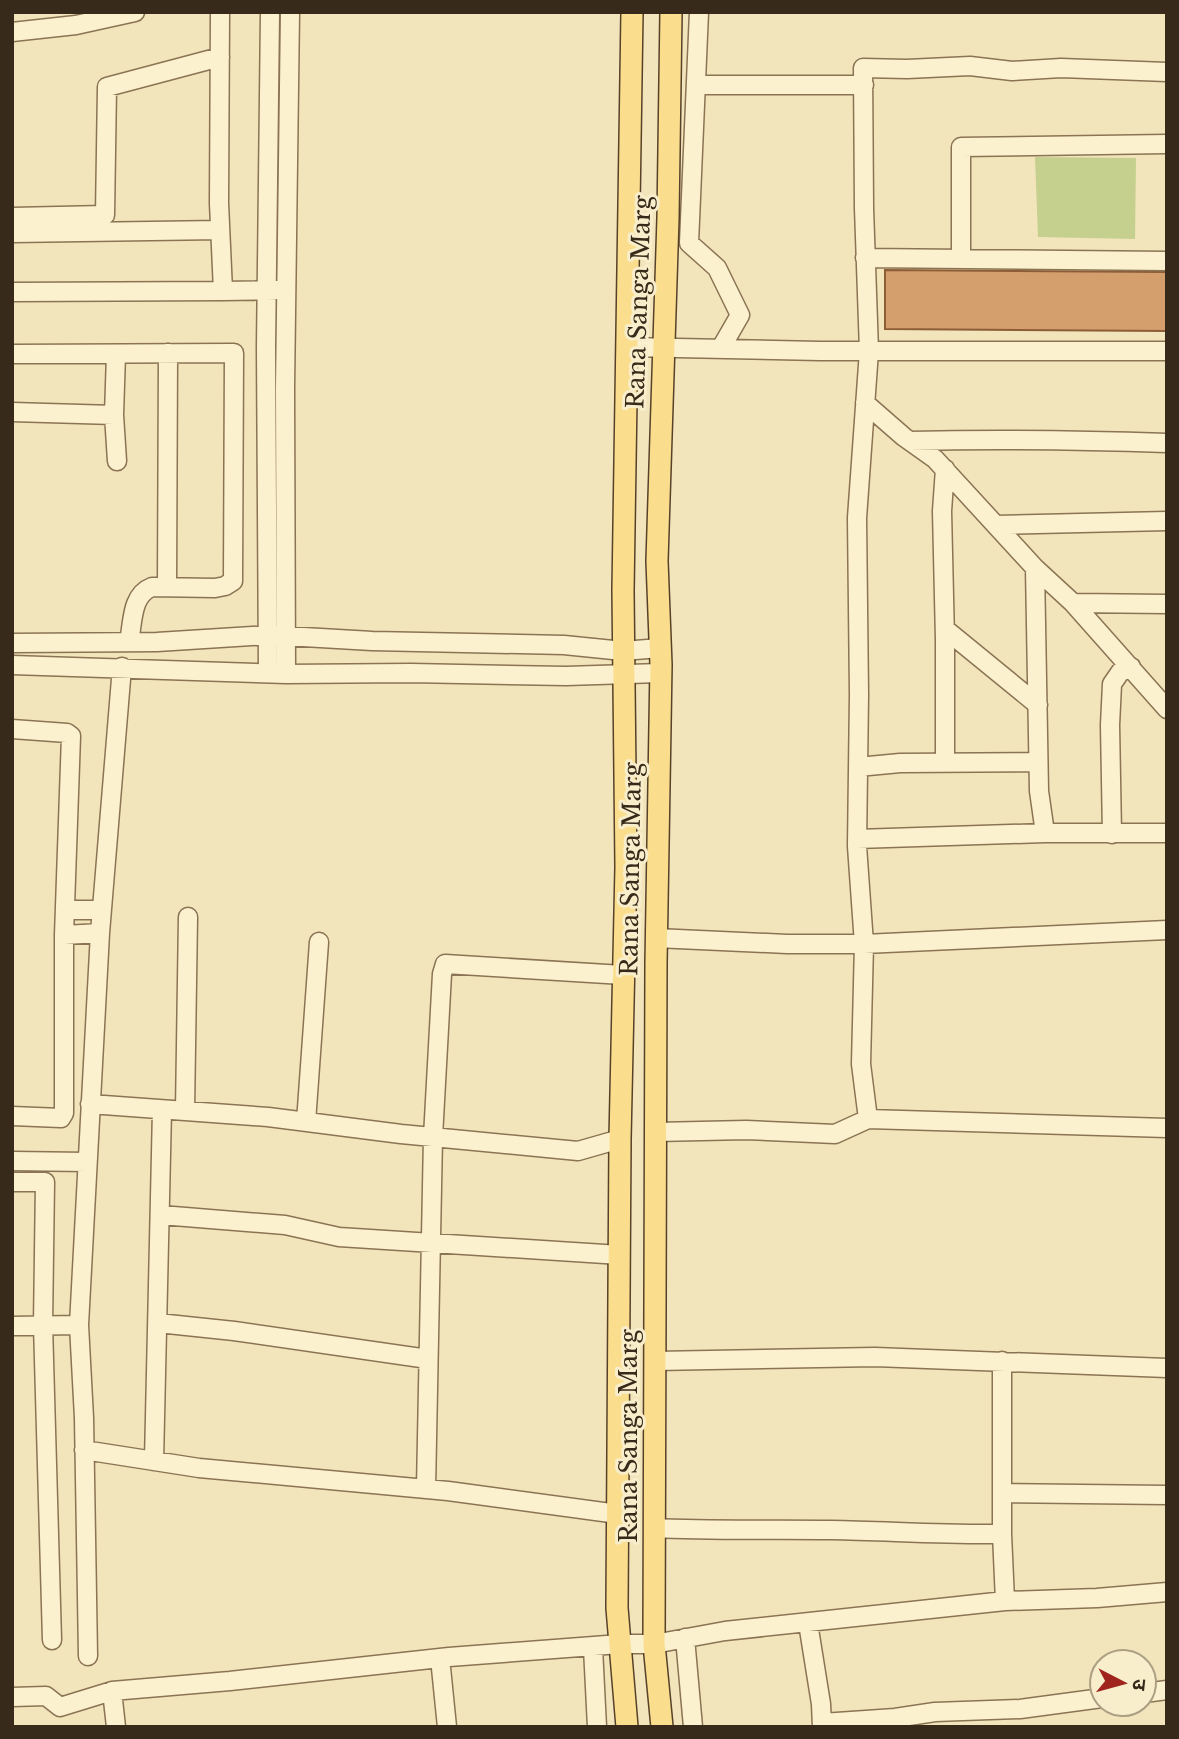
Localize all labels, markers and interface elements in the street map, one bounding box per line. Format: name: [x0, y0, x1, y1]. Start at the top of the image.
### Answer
street label: Rana Sanga Marg: [620, 194, 657, 409]
street label: Rana Sanga Marg: [614, 761, 647, 976]
street label: Rana Sanga Marg: [614, 1329, 643, 1543]
north arrow: [1088, 1648, 1158, 1718]
text: उ: [1127, 1678, 1151, 1692]

